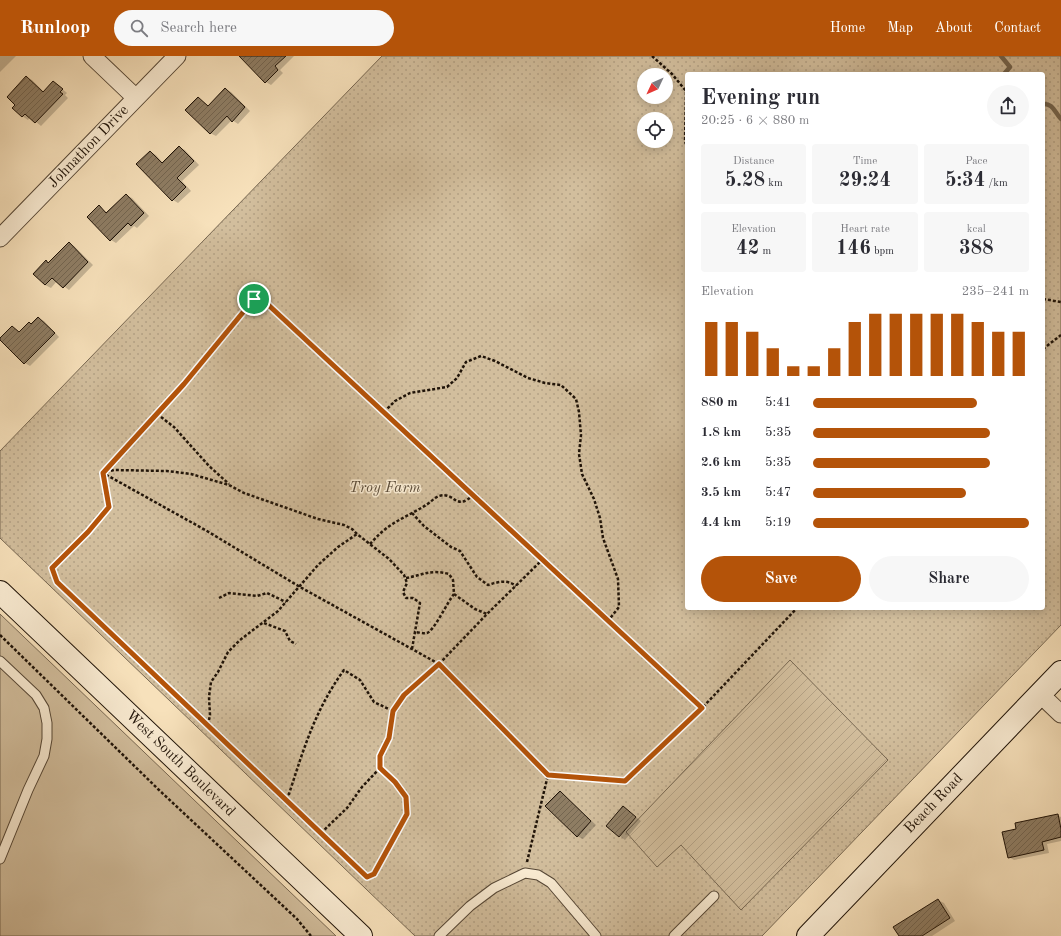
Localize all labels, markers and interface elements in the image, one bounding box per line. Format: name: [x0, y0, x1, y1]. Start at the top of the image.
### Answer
search box: [114, 10, 394, 46]
icon: search: [128, 17, 150, 39]
text: Runloop: [20, 19, 90, 38]
text: Search here: [160, 21, 237, 36]
text: Home: [830, 21, 865, 35]
text: Map: [887, 21, 913, 35]
text: About: [935, 21, 972, 35]
text: Contact: [994, 21, 1041, 35]
north arrow: [637, 68, 673, 104]
map controls: [637, 68, 673, 148]
button: share: [987, 85, 1029, 127]
text: Evening run: [701, 87, 820, 109]
street label: Johnathon Drive: [46, 103, 132, 191]
button: locate: [637, 112, 673, 148]
text: 20:25 · 6 × 880 m: [701, 114, 809, 127]
text: Distance: [733, 156, 774, 167]
text: Time: [853, 156, 877, 167]
text: Pace: [965, 156, 987, 167]
text: 5.28: [725, 171, 765, 191]
text: 29:24: [839, 171, 891, 191]
text: 5:34: [945, 171, 985, 191]
text: km: [765, 178, 783, 189]
text: /km: [985, 178, 1008, 189]
text: Elevation: [731, 224, 776, 235]
text: Heart rate: [840, 224, 890, 235]
text: kcal: [967, 224, 986, 235]
text: 42: [736, 239, 759, 259]
text: 146: [836, 239, 871, 259]
text: 388: [959, 239, 994, 259]
text: m: [759, 246, 771, 257]
text: bpm: [871, 246, 894, 257]
pin: [237, 282, 271, 316]
text: Elevation: [701, 285, 754, 298]
text: 235–241 m: [962, 285, 1029, 298]
icon: arrive: [243, 288, 265, 310]
text: 880 m: [701, 396, 738, 409]
text: 5:41: [765, 396, 791, 409]
text: 1.8 km: [701, 426, 741, 439]
text: 5:35: [765, 426, 791, 439]
text: 2.6 km: [701, 456, 741, 469]
text: 5:35: [765, 456, 791, 469]
park label: Troy Farm: [349, 481, 421, 496]
text: 3.5 km: [701, 486, 741, 499]
text: 5:47: [765, 486, 791, 499]
text: 4.4 km: [701, 516, 741, 529]
text: 5:19: [765, 516, 791, 529]
button: Save: [701, 556, 861, 602]
button: Share: [869, 556, 1029, 602]
street label: West South Boulevard: [122, 708, 238, 820]
street label: Beach Road: [902, 771, 966, 837]

